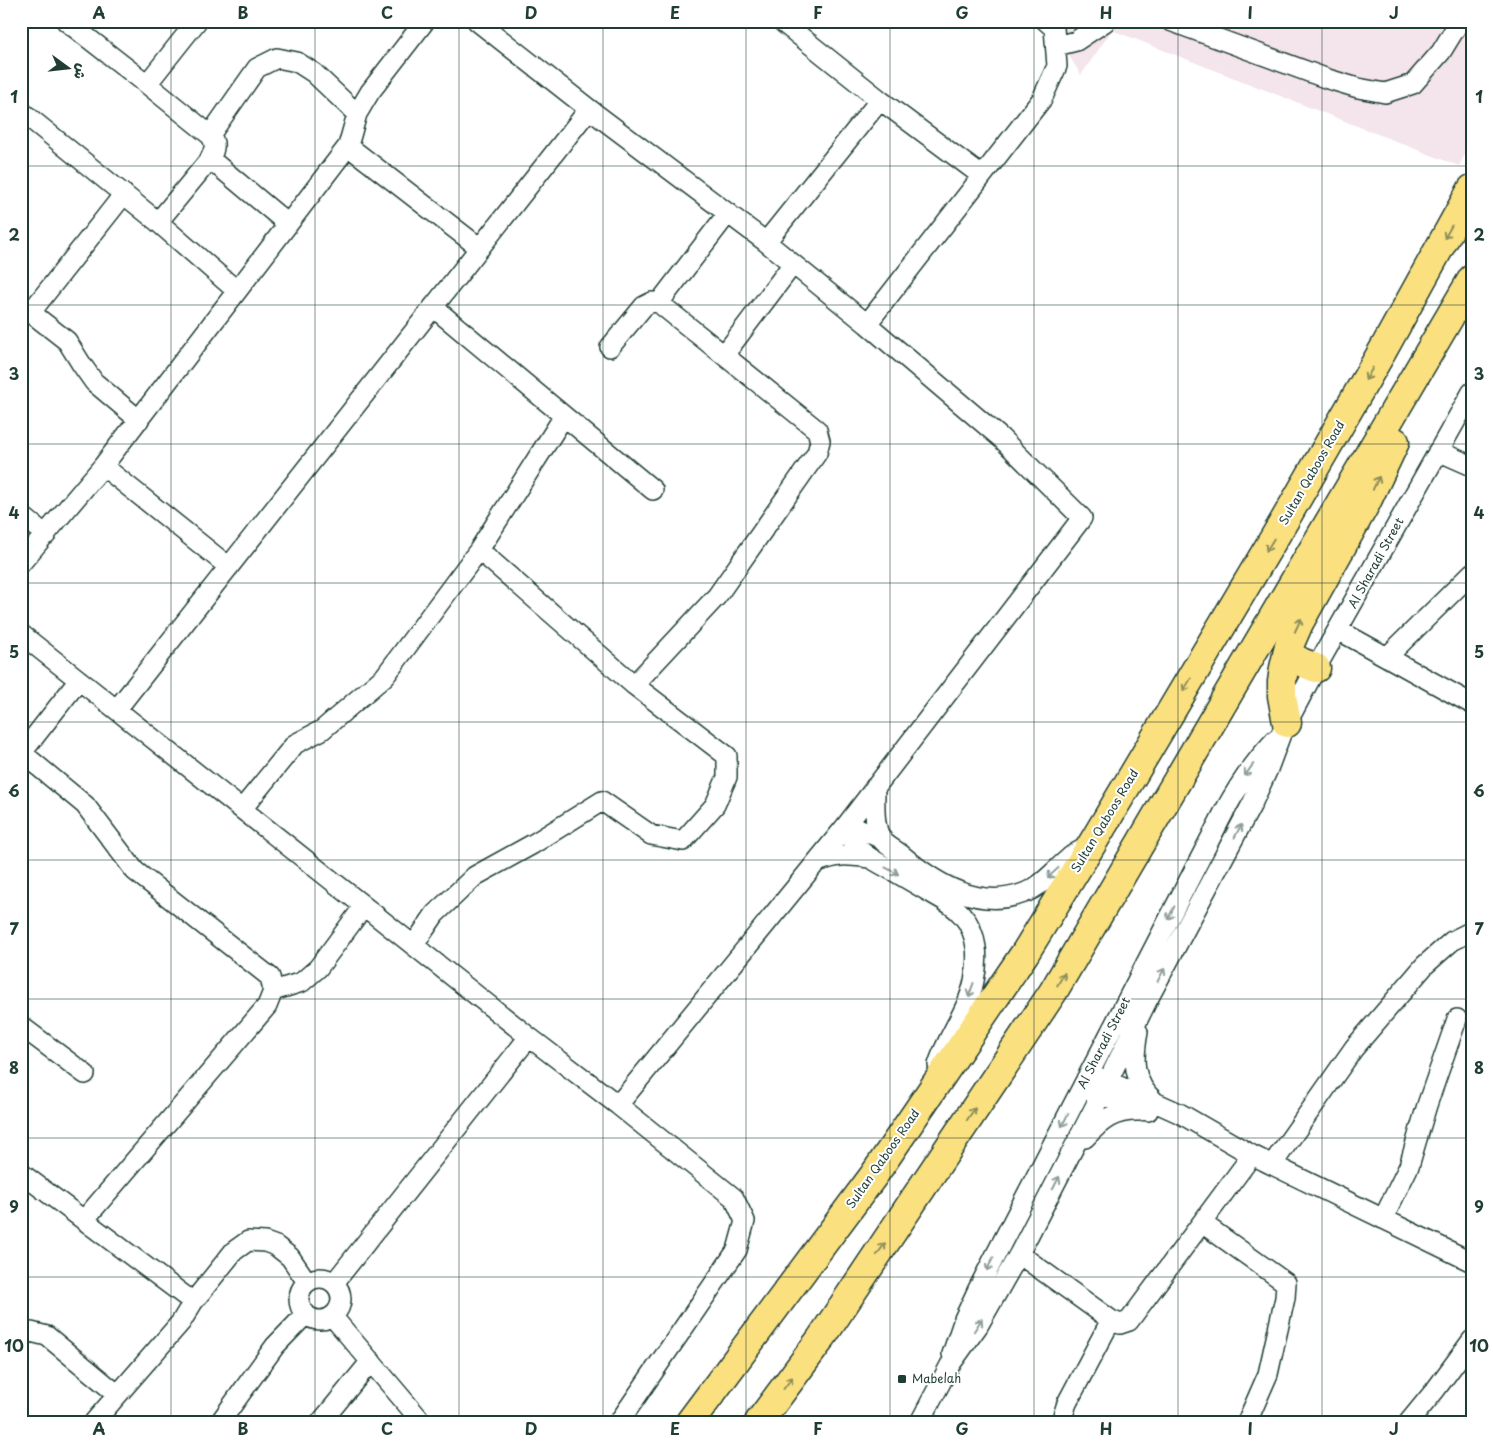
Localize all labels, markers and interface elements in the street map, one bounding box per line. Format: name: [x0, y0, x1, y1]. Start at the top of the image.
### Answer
text: A: [93, 0, 106, 24]
text: B: [238, 0, 249, 24]
text: C: [381, 0, 393, 24]
text: D: [525, 0, 537, 24]
text: E: [670, 0, 680, 24]
text: F: [813, 0, 823, 24]
text: G: [955, 0, 969, 24]
text: H: [1100, 0, 1112, 24]
text: I: [1247, 0, 1253, 24]
text: J: [1389, 0, 1399, 24]
north arrow: [42, 42, 92, 92]
text: ش: [69, 61, 93, 82]
text: 1: [10, 84, 18, 108]
text: 1: [1475, 84, 1483, 108]
text: 2: [8, 222, 20, 246]
text: 2: [1473, 222, 1485, 246]
one-way arrow: [1443, 224, 1453, 239]
text: 3: [9, 361, 19, 385]
text: 3: [1474, 361, 1484, 385]
one-way arrow: [1364, 366, 1374, 380]
street label: Sultan Qaboos Road: [1274, 417, 1348, 528]
one-way arrow: [1372, 476, 1381, 491]
text: 4: [9, 500, 20, 524]
text: 4: [1474, 500, 1485, 524]
street label: Al Sharadi Street: [1343, 514, 1408, 611]
one-way arrow: [1265, 537, 1275, 551]
one-way arrow: [1294, 618, 1304, 633]
text: 5: [9, 639, 19, 663]
text: 5: [1474, 639, 1484, 663]
one-way arrow: [1182, 677, 1192, 691]
one-way arrow: [1244, 763, 1254, 777]
street label: Sultan Qaboos Road: [1066, 765, 1142, 876]
text: 6: [8, 778, 20, 802]
text: 6: [1473, 778, 1485, 802]
one-way arrow: [1233, 824, 1243, 839]
one-way arrow: [884, 867, 899, 876]
one-way arrow: [1047, 867, 1060, 879]
one-way arrow: [1166, 905, 1175, 920]
text: 7: [9, 916, 19, 940]
text: 7: [1474, 916, 1484, 940]
one-way arrow: [1156, 967, 1166, 982]
one-way arrow: [1056, 972, 1066, 986]
one-way arrow: [966, 982, 975, 997]
street label: Al Sharadi Street: [1072, 993, 1134, 1092]
text: 8: [9, 1055, 19, 1079]
text: 8: [1474, 1055, 1484, 1079]
street label: Sultan Qaboos Road: [841, 1105, 923, 1212]
one-way arrow: [966, 1108, 976, 1122]
one-way arrow: [1060, 1112, 1070, 1127]
one-way arrow: [1051, 1175, 1061, 1190]
text: 9: [9, 1194, 19, 1218]
text: 9: [1474, 1194, 1484, 1218]
one-way arrow: [876, 1243, 886, 1257]
one-way arrow: [985, 1256, 994, 1271]
one-way arrow: [974, 1319, 984, 1333]
text: 10: [4, 1333, 24, 1357]
text: 10: [1469, 1333, 1489, 1357]
place label: Mabelah: [912, 1369, 961, 1387]
marker: Mabelah: [896, 1373, 908, 1385]
one-way arrow: [783, 1376, 793, 1390]
text: A: [93, 1416, 106, 1440]
text: B: [238, 1416, 249, 1440]
text: C: [381, 1416, 393, 1440]
text: D: [525, 1416, 537, 1440]
text: E: [670, 1416, 680, 1440]
text: F: [813, 1416, 823, 1440]
text: G: [955, 1416, 969, 1440]
text: H: [1100, 1416, 1112, 1440]
text: I: [1247, 1416, 1253, 1440]
text: J: [1389, 1416, 1399, 1440]

